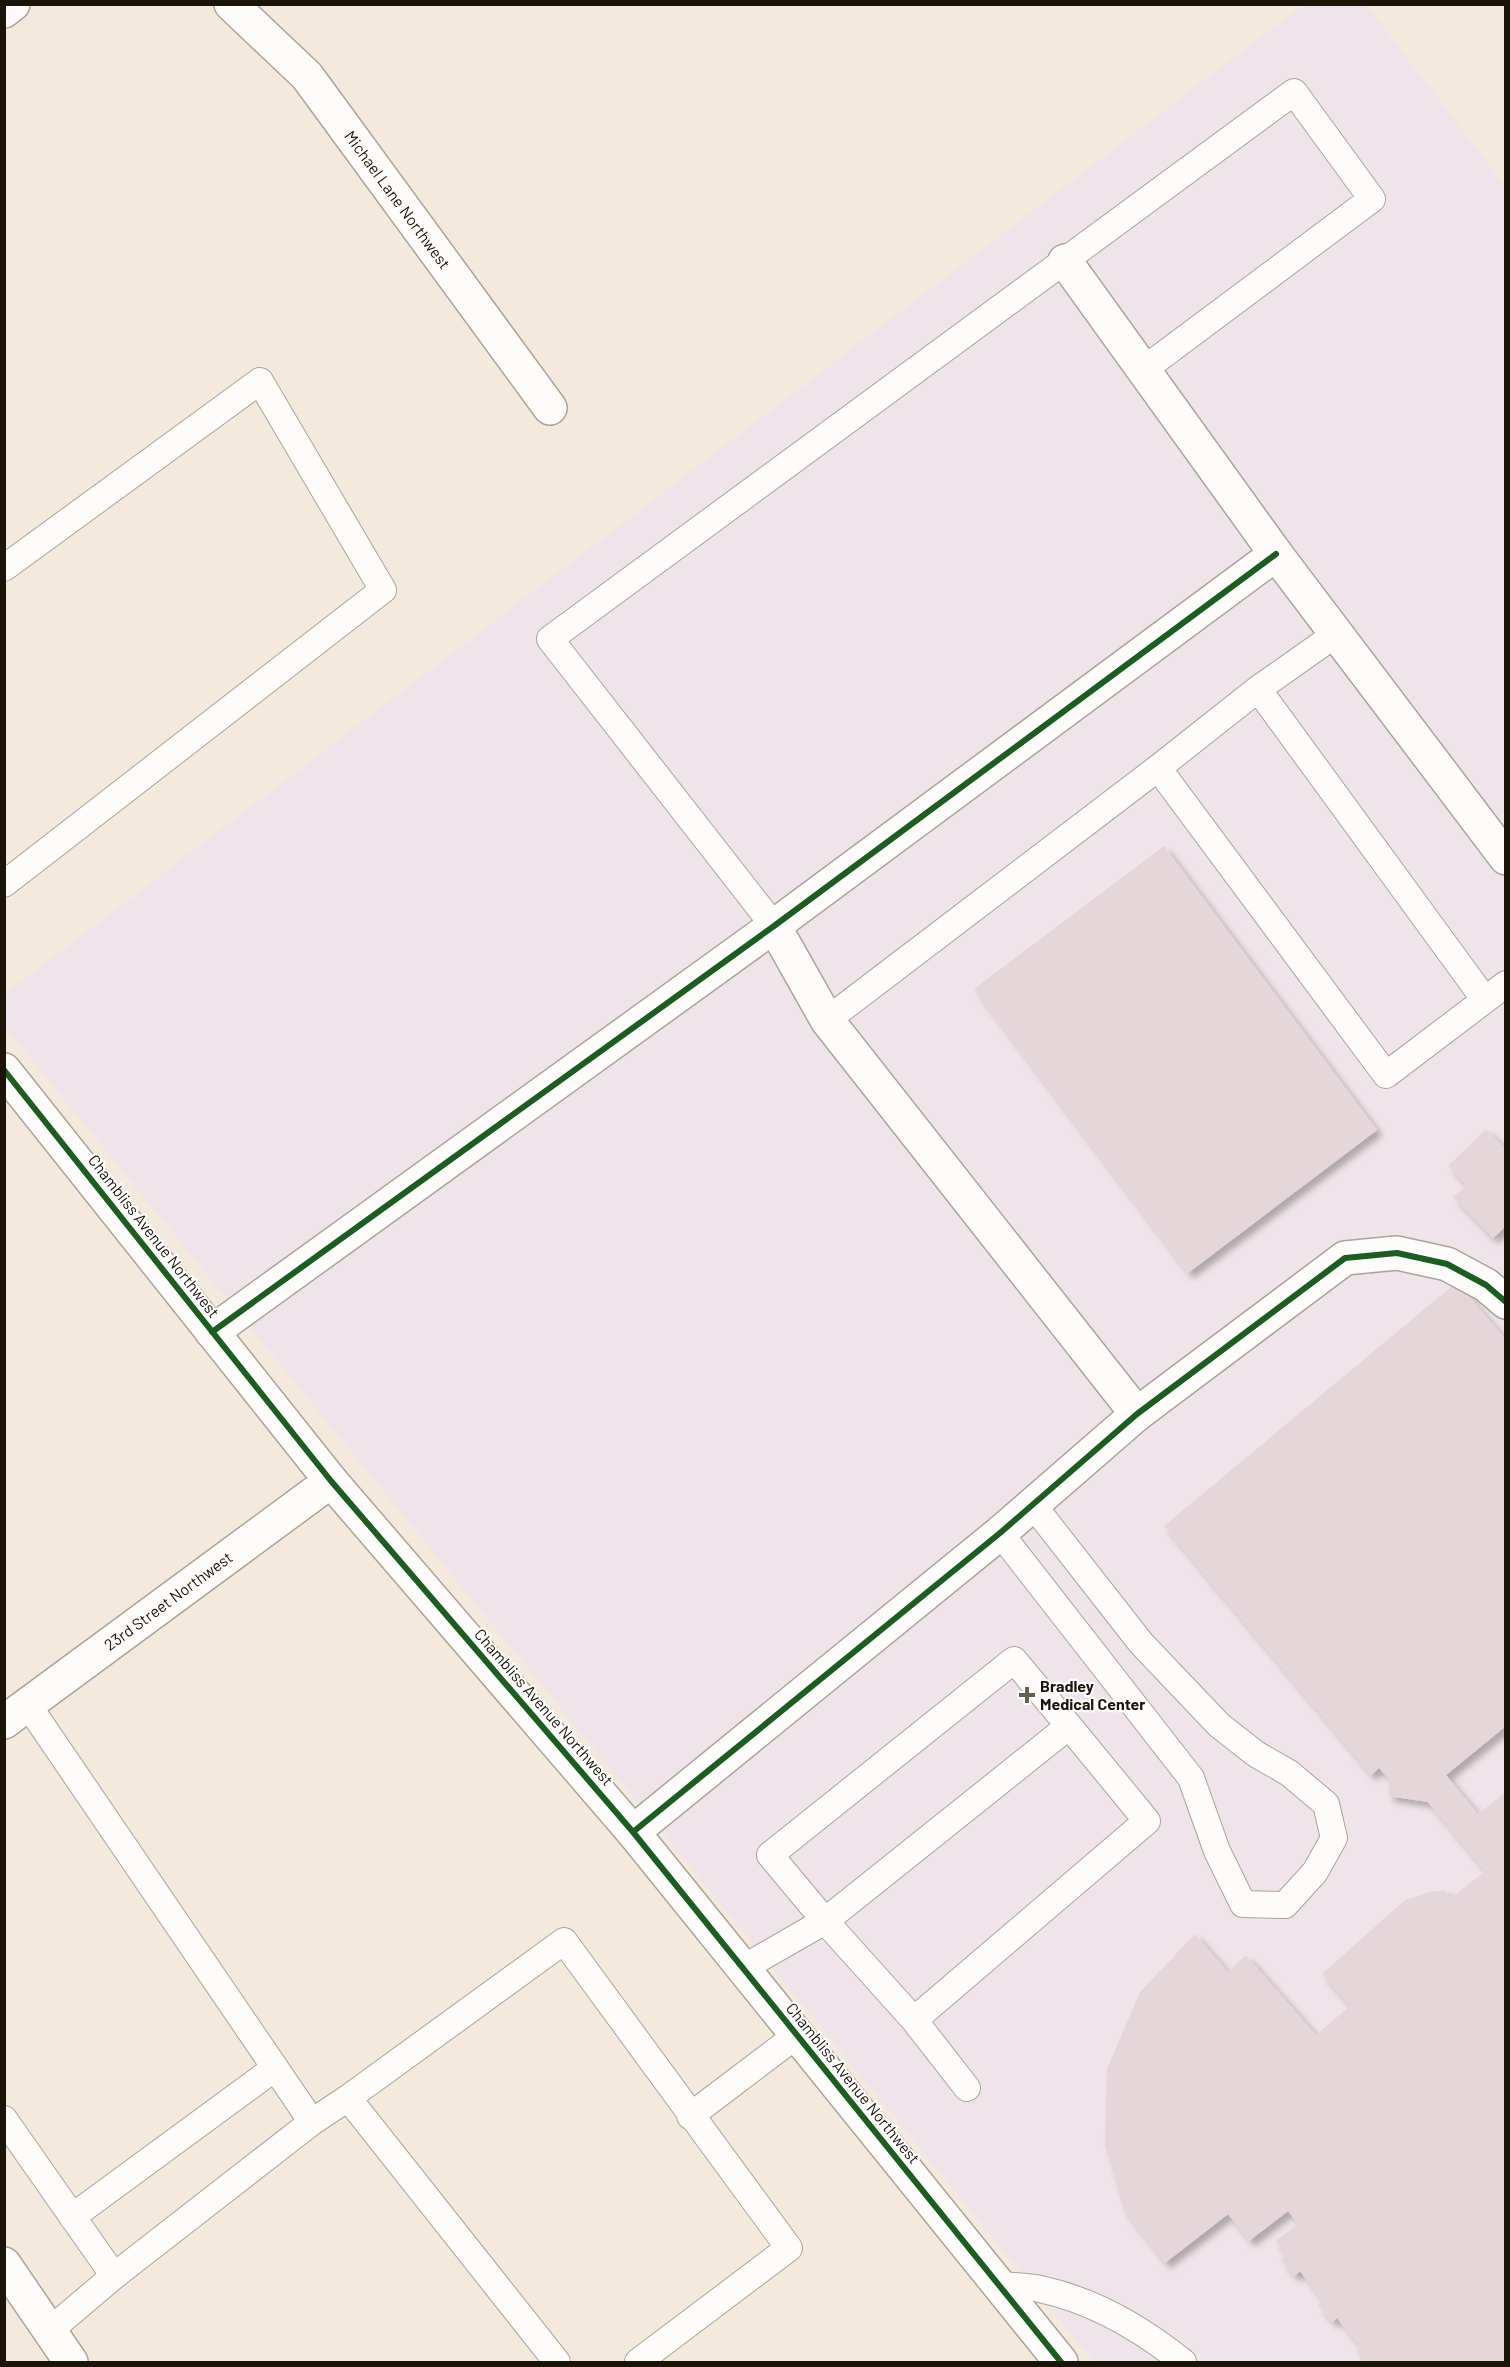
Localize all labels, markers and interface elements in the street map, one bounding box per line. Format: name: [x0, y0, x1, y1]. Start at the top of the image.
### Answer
street label: Michael Lane Northwest: [341, 127, 455, 272]
street label: Chambliss Avenue Northwest: [85, 1150, 224, 1321]
street label: 23rd Street Northwest: [100, 1547, 236, 1654]
street label: Chambliss Avenue Northwest: [471, 1624, 618, 1789]
place label: Bradley Medical Center: [1040, 1676, 1146, 1713]
marker: Bradley Medical Center: [1018, 1686, 1036, 1704]
street label: Chambliss Avenue Northwest: [783, 1998, 924, 2167]

